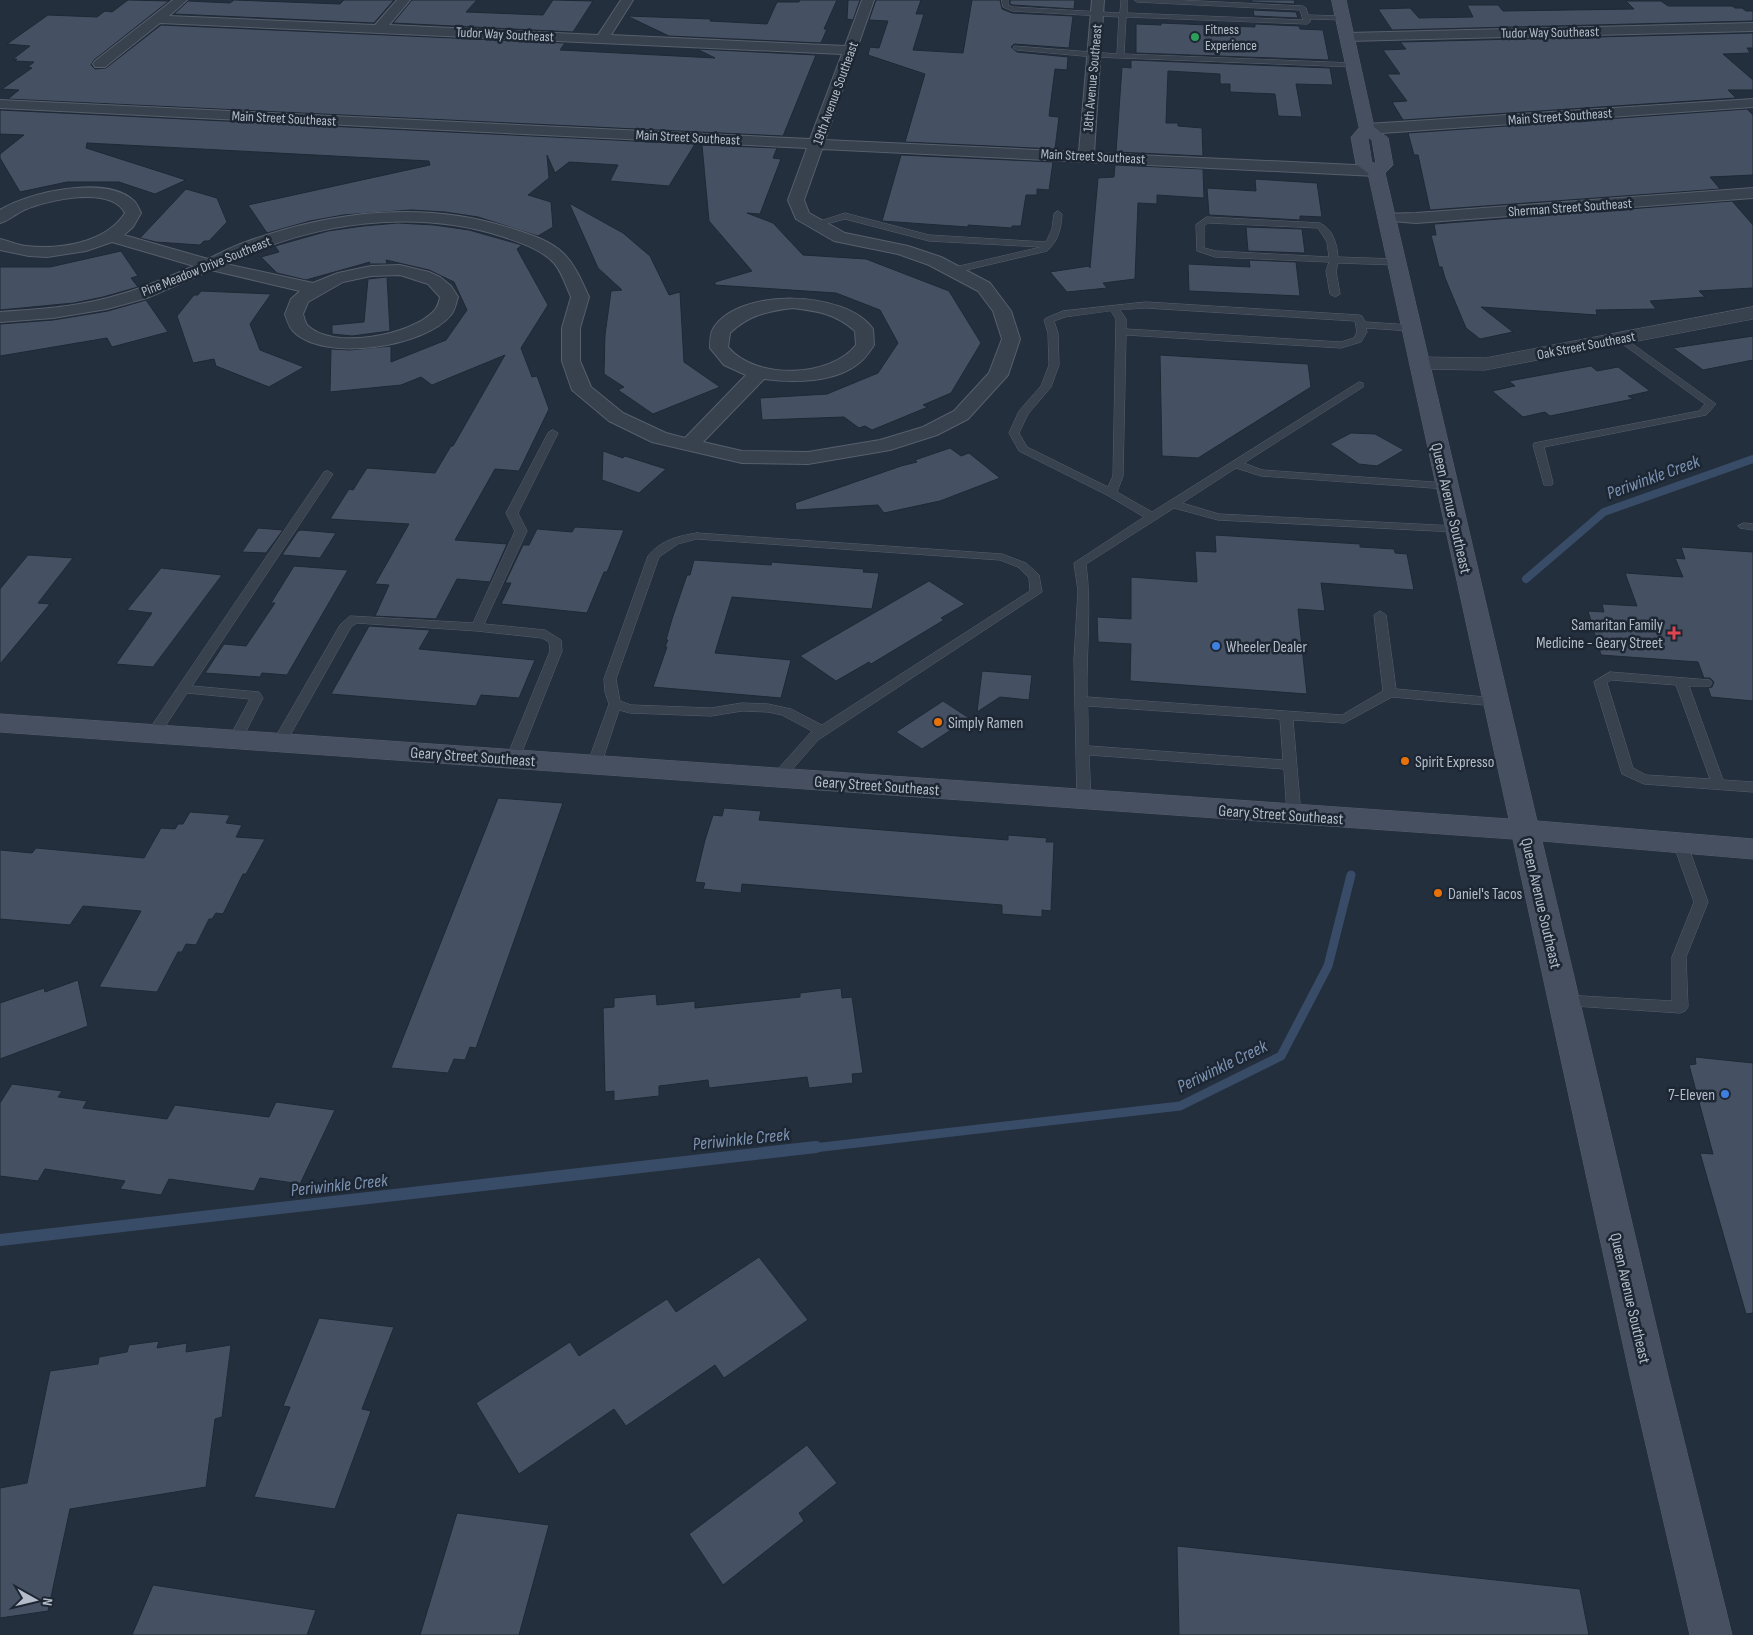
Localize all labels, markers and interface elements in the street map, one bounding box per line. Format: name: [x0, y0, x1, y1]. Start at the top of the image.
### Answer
place label: Fitness Experience: [1205, 21, 1257, 54]
street label: Tudor Way Southeast: [455, 23, 555, 46]
street label: 18th Avenue Southeast: [1079, 23, 1106, 133]
street label: Tudor Way Southeast: [1501, 23, 1599, 42]
marker: Fitness Experience: [1189, 31, 1201, 43]
street label: 19th Avenue Southeast: [809, 39, 862, 147]
street label: Main Street Southeast: [1507, 104, 1613, 129]
street label: Main Street Southeast: [231, 107, 337, 130]
street label: Main Street Southeast: [635, 126, 741, 149]
street label: Main Street Southeast: [1040, 145, 1146, 168]
street label: Sherman Street Southeast: [1507, 195, 1633, 220]
street label: Pine Meadow Drive Southeast: [139, 233, 273, 300]
street label: Oak Street Southeast: [1536, 328, 1637, 363]
street label: Queen Avenue Southeast: [1426, 441, 1475, 576]
water label: Periwinkle Creek: [1604, 450, 1704, 504]
place label: Samaritan Family Medicine - Geary Street: [1536, 616, 1663, 653]
marker: Samaritan Family Medicine - Geary Street: [1667, 626, 1681, 640]
place label: Wheeler Dealer: [1226, 638, 1308, 657]
marker: Wheeler Dealer: [1210, 640, 1222, 652]
place label: Simply Ramen: [948, 714, 1023, 733]
marker: Simply Ramen: [932, 716, 944, 728]
street label: Geary Street Southeast: [410, 744, 536, 771]
place label: Spirit Expresso: [1415, 753, 1494, 772]
marker: Spirit Expresso: [1399, 755, 1411, 767]
street label: Geary Street Southeast: [814, 773, 940, 800]
street label: Geary Street Southeast: [1218, 802, 1344, 829]
street label: Queen Avenue Southeast: [1516, 836, 1565, 971]
place label: Daniel's Tacos: [1448, 885, 1523, 904]
marker: Daniel's Tacos: [1432, 887, 1444, 899]
water label: Periwinkle Creek: [1174, 1035, 1272, 1097]
place label: 7-Eleven: [1668, 1086, 1715, 1105]
marker: 7-Eleven: [1719, 1088, 1731, 1100]
water label: Periwinkle Creek: [691, 1124, 792, 1155]
water label: Periwinkle Creek: [289, 1170, 390, 1201]
street label: Queen Avenue Southeast: [1605, 1231, 1654, 1366]
north arrow: [10, 1575, 60, 1625]
text: N: [38, 1597, 56, 1607]

